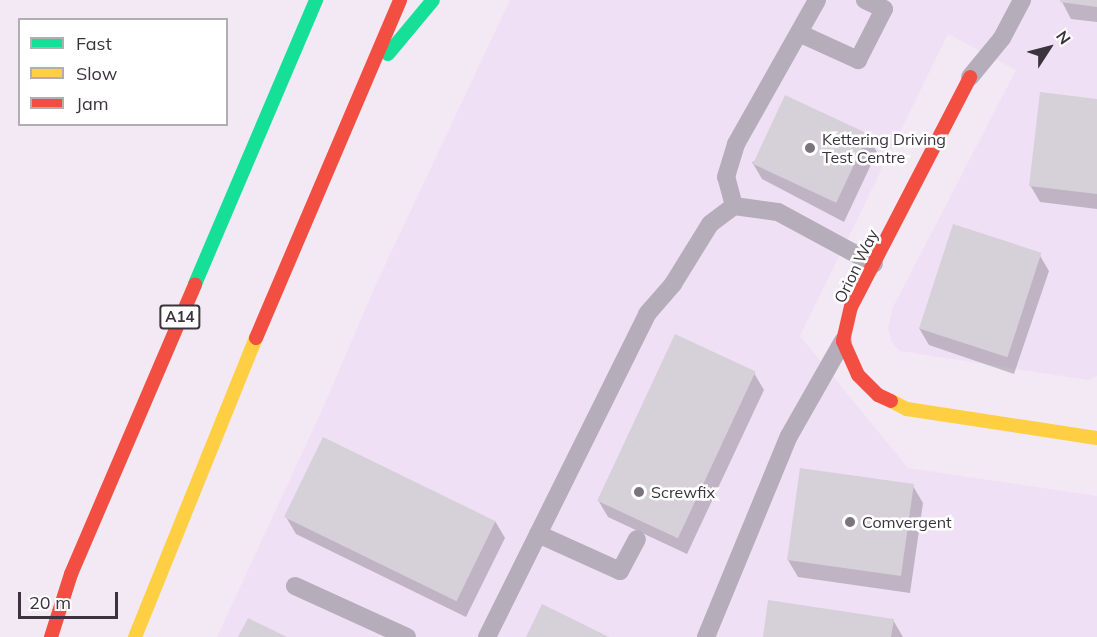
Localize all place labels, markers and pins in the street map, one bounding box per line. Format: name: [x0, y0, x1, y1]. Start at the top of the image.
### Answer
place label: Kettering Driving Test Centre: [822, 129, 946, 167]
marker: Kettering Driving Test Centre: [803, 141, 817, 155]
place label: Screwfix: [651, 482, 715, 502]
marker: Screwfix: [632, 485, 646, 499]
place label: Comvergent: [862, 512, 952, 532]
marker: Comvergent: [843, 515, 857, 529]

